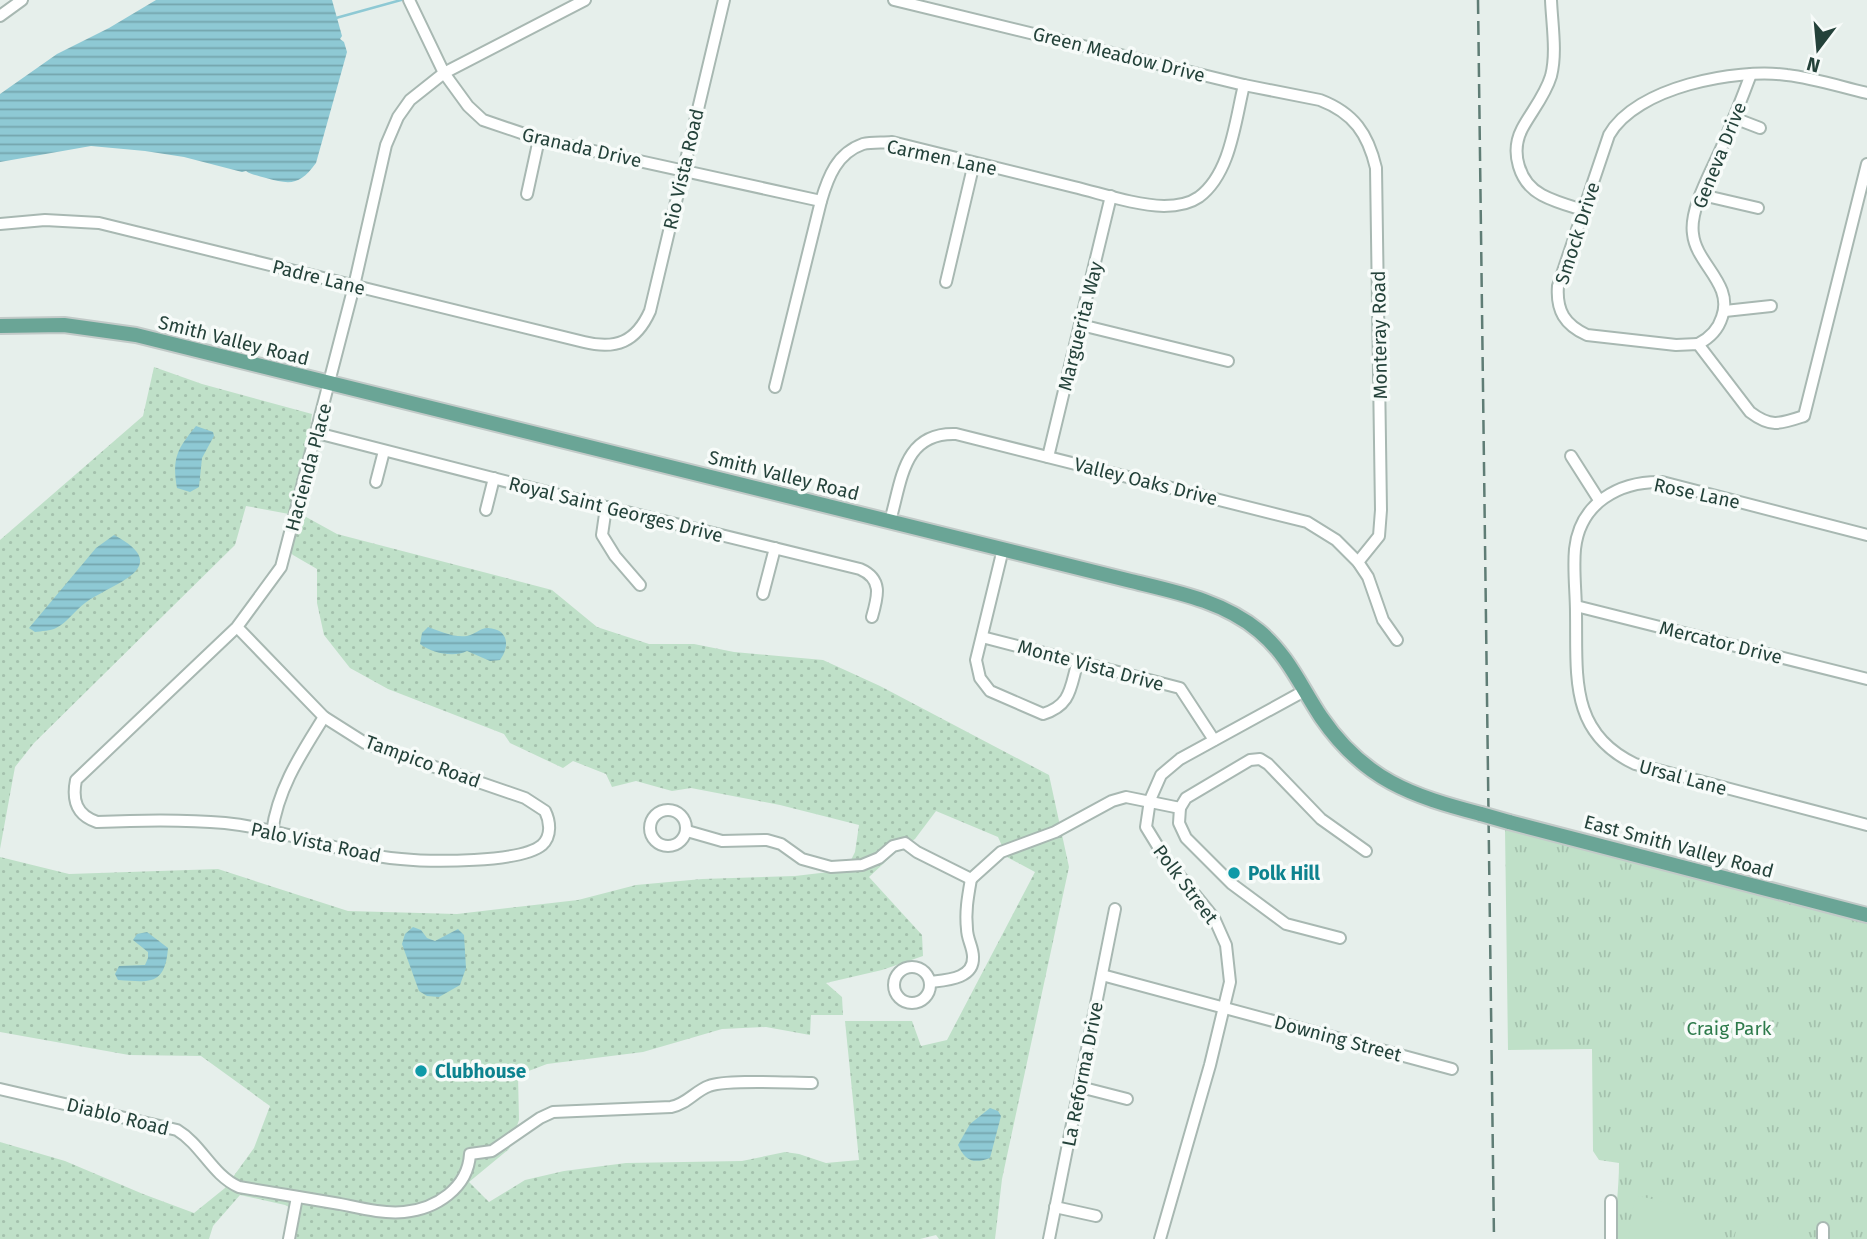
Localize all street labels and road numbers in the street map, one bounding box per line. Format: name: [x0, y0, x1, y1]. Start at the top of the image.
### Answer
street label: Green Meadow Drive: [1030, 22, 1207, 87]
street label: Geneva Drive: [1688, 99, 1751, 212]
street label: Rio Vista Road: [658, 106, 709, 232]
street label: Granada Drive: [520, 123, 644, 172]
street label: Carmen Lane: [885, 135, 999, 180]
street label: Smock Drive: [1550, 179, 1605, 287]
street label: Padre Lane: [270, 255, 368, 300]
street label: Marguerita Way: [1053, 258, 1108, 393]
street label: Monteray Road: [1367, 270, 1392, 400]
street label: Smith Valley Road: [156, 311, 312, 370]
street label: Hacienda Place: [280, 401, 337, 534]
street label: Smith Valley Road: [706, 446, 862, 505]
street label: Valley Oaks Drive: [1072, 453, 1220, 510]
street label: Royal Saint Georges Drive: [506, 472, 725, 547]
street label: Rose Lane: [1652, 473, 1742, 514]
street label: Mercator Drive: [1657, 616, 1785, 669]
street label: Monte Vista Drive: [1015, 635, 1167, 696]
street label: Tampico Road: [362, 730, 484, 793]
street label: Ursal Lane: [1636, 755, 1729, 800]
street label: East Smith Valley Road: [1582, 810, 1776, 883]
street label: Palo Vista Road: [249, 817, 383, 868]
street label: Polk Street: [1148, 840, 1223, 929]
street label: La Reforma Drive: [1057, 1000, 1108, 1148]
street label: Downing Street: [1272, 1010, 1404, 1067]
street label: Diablo Road: [64, 1093, 171, 1140]

